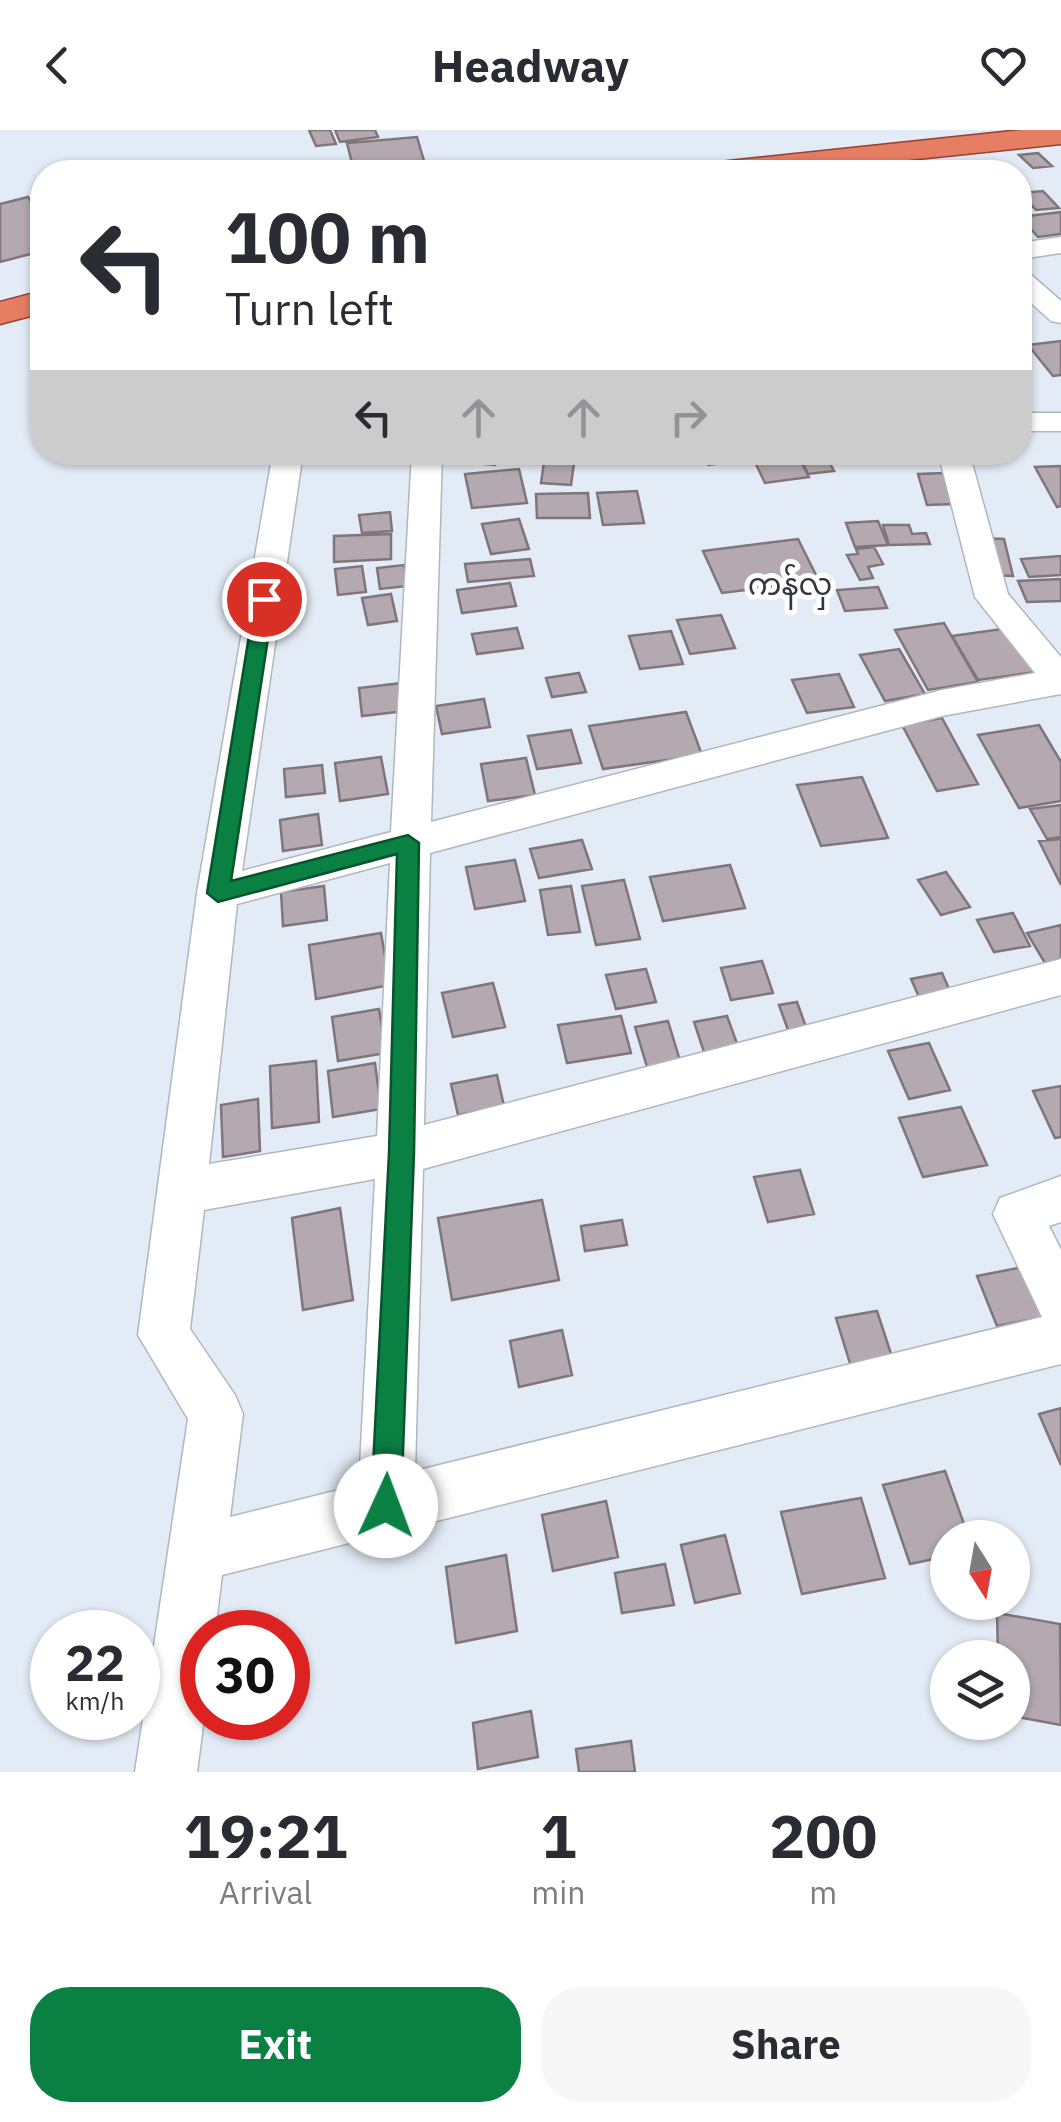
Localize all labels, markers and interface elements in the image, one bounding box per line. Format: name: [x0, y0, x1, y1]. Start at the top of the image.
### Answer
text: Headway: [432, 36, 629, 94]
icon: back: [30, 38, 85, 93]
icon: heart: [976, 38, 1031, 93]
text: 100 m: [225, 191, 430, 282]
icon: left: [60, 200, 190, 330]
text: Turn left: [225, 279, 394, 337]
icon: left: [346, 390, 401, 445]
icon: ahead: [451, 390, 506, 445]
icon: ahead: [556, 390, 611, 445]
icon: right: [661, 390, 716, 445]
pin: [222, 557, 307, 642]
district label: ကန်လှ: [748, 563, 832, 610]
icon: arrive: [237, 572, 292, 627]
position arrow: [334, 1454, 438, 1558]
north arrow: [930, 1520, 1030, 1620]
map controls: [930, 1520, 1030, 1740]
speed limit sign: 30: [180, 1610, 310, 1740]
text: 22: [65, 1630, 125, 1695]
button: layers: [930, 1640, 1030, 1740]
text: km/h: [66, 1684, 124, 1717]
text: 19:21: [184, 1796, 348, 1875]
text: 1: [540, 1796, 576, 1875]
text: 200: [769, 1796, 877, 1875]
text: Arrival: [219, 1871, 312, 1913]
text: min: [531, 1871, 585, 1913]
text: m: [809, 1871, 837, 1913]
button: Exit: [30, 1987, 521, 2102]
button: Share: [541, 1987, 1031, 2102]

